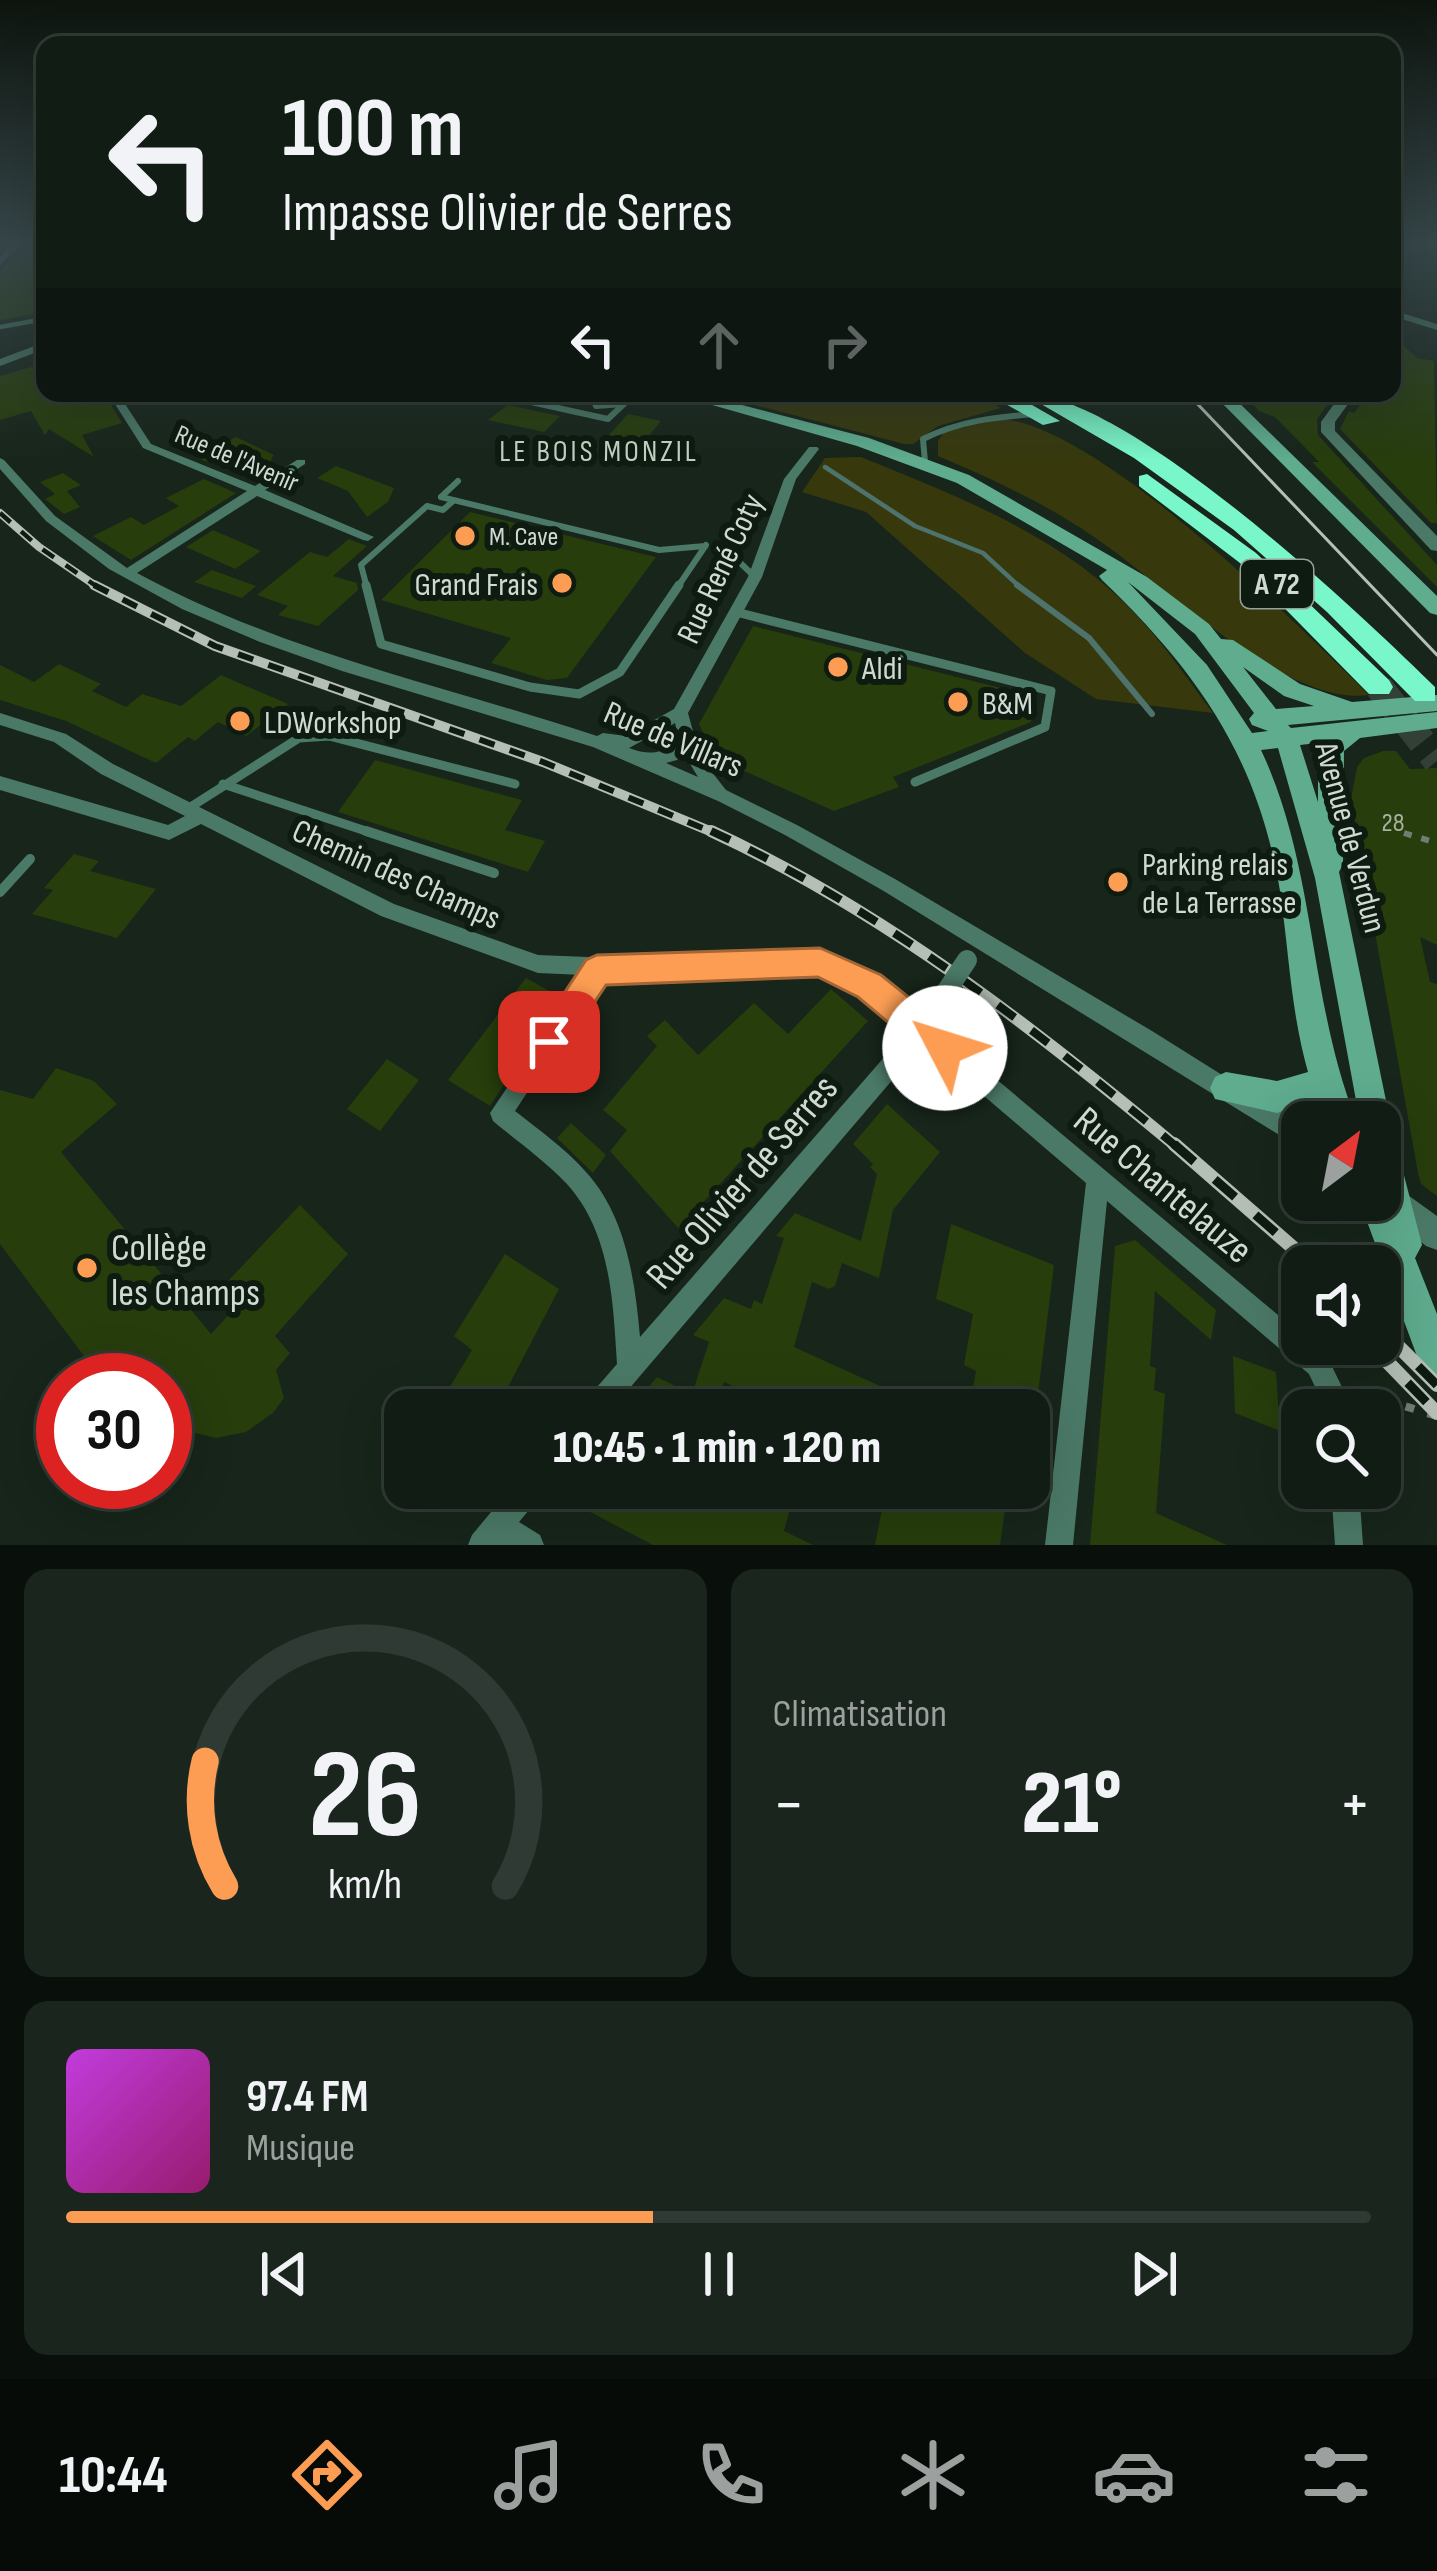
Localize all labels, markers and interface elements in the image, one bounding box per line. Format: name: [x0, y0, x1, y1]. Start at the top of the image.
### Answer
text: 100 m: [282, 79, 464, 180]
icon: left: [84, 84, 240, 240]
text: Impasse Olivier de Serres: [282, 181, 733, 246]
icon: left: [560, 312, 626, 378]
icon: ahead: [686, 312, 752, 378]
icon: right: [812, 312, 878, 378]
street label: Rue de l'Avenir: [170, 419, 303, 499]
district label: LE BOIS MONZIL: [499, 434, 699, 470]
street label: Rue René Coty: [669, 487, 773, 650]
place label: M. Cave: [489, 521, 558, 553]
marker: M. Cave: [452, 523, 478, 549]
road number: A 72: [1241, 560, 1313, 608]
place label: Grand Frais: [415, 565, 538, 605]
marker: Grand Frais: [549, 570, 575, 596]
place label: Aldi: [861, 649, 903, 689]
marker: Aldi: [825, 654, 851, 680]
place label: B&M: [982, 684, 1033, 724]
marker: B&M: [945, 689, 971, 715]
street label: Rue de Villars: [598, 693, 749, 787]
place label: LDWorkshop: [264, 703, 402, 743]
marker: LDWorkshop: [227, 708, 253, 734]
street label: Avenue de Verdun: [1305, 737, 1395, 937]
house number: 28: [1382, 807, 1404, 839]
street label: Chemin des Champs: [286, 811, 507, 939]
place label: Parking relais de La Terrasse: [1142, 845, 1297, 923]
marker: Parking relais de La Terrasse: [1105, 869, 1131, 895]
position arrow: [882, 985, 1008, 1111]
pin: [498, 991, 600, 1093]
icon: arrive: [516, 1009, 582, 1075]
street label: Rue Olivier de Serres: [637, 1066, 849, 1299]
street label: Rue Chantelauze: [1063, 1098, 1261, 1274]
north arrow: [1281, 1101, 1401, 1221]
map controls: [1281, 1101, 1401, 1509]
place label: Collège les Champs: [111, 1225, 260, 1317]
button: sound: [1281, 1245, 1401, 1365]
marker: Collège les Champs: [74, 1255, 100, 1281]
speed limit sign: 30: [36, 1353, 192, 1509]
button: search: [1281, 1389, 1401, 1509]
text: 10:45 · 1 min · 120 m: [553, 1421, 881, 1476]
text: Climatisation: [773, 1691, 947, 1738]
text: 26: [309, 1723, 422, 1872]
text: 21°: [1022, 1751, 1122, 1859]
text: −: [773, 1766, 805, 1845]
text: +: [1339, 1766, 1371, 1845]
text: km/h: [328, 1859, 402, 1911]
text: 97.4 FM: [246, 2070, 368, 2125]
text: Musique: [246, 2125, 355, 2172]
icon: previous: [251, 2241, 317, 2307]
icon: pause: [686, 2241, 752, 2307]
icon: next: [1121, 2241, 1187, 2307]
icon: directions: [285, 2433, 369, 2517]
icon: music: [487, 2433, 571, 2517]
icon: phone: [689, 2433, 773, 2517]
icon: climate: [891, 2433, 975, 2517]
icon: car: [1092, 2433, 1176, 2517]
icon: filters: [1294, 2433, 1378, 2517]
text: 10:44: [59, 2443, 168, 2508]

